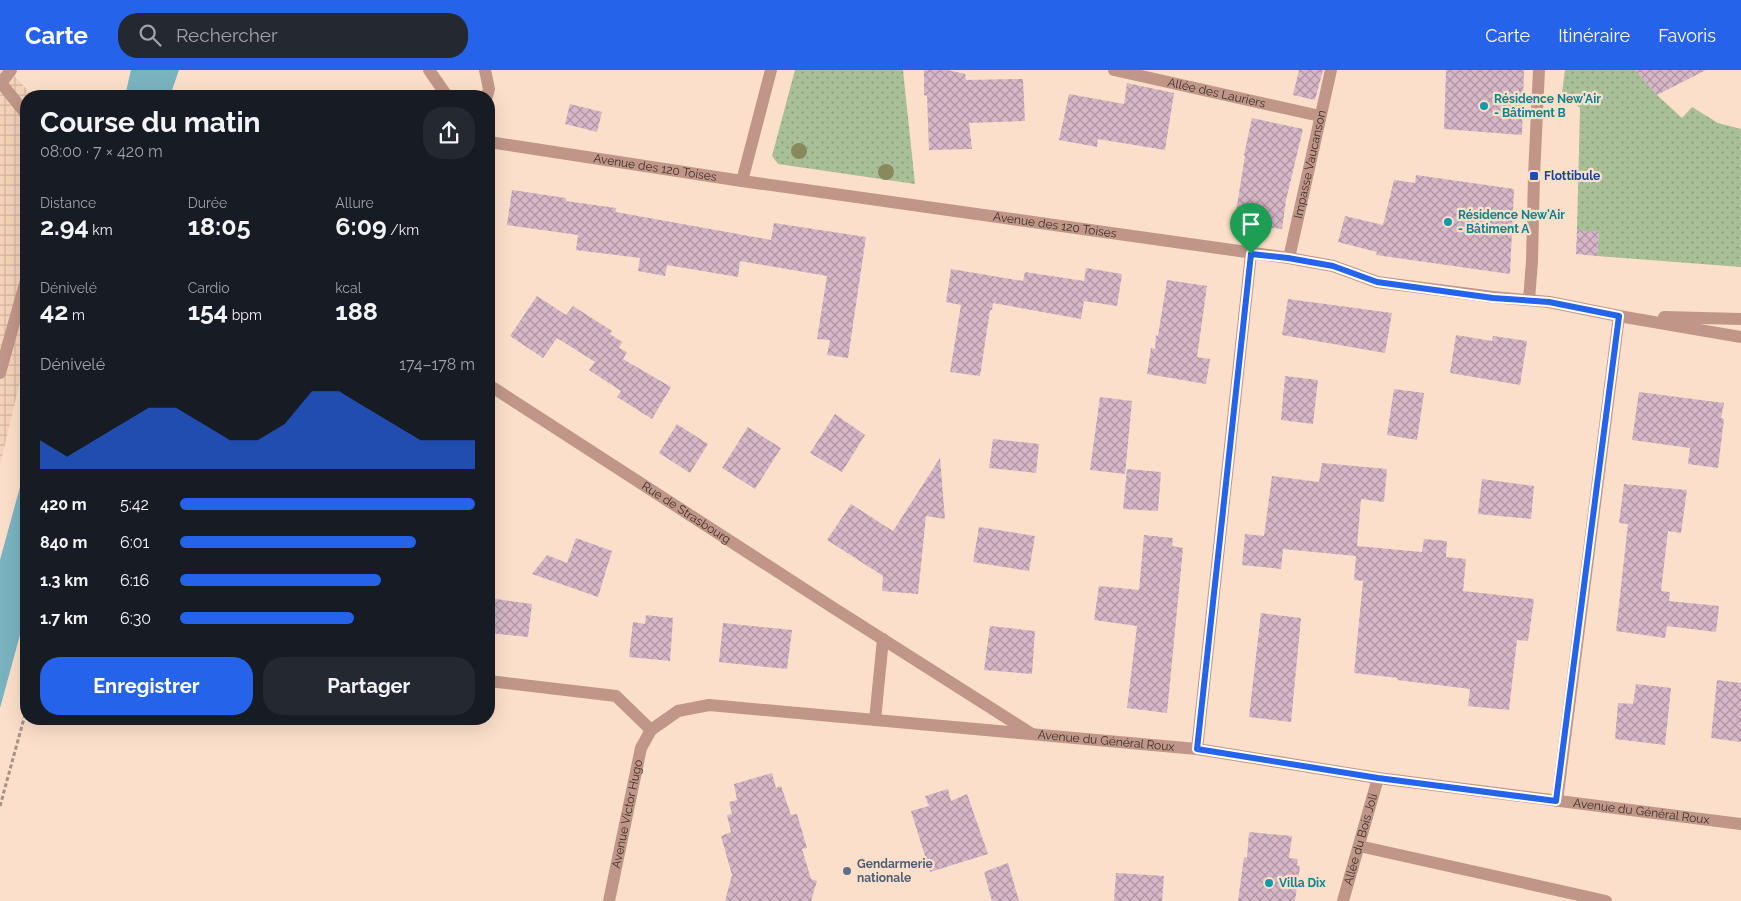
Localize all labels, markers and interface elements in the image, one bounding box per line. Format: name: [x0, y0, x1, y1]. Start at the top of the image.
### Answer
search box: [118, 13, 468, 58]
text: Carte: [25, 21, 88, 50]
icon: search: [136, 21, 164, 49]
text: Rechercher: [176, 24, 278, 46]
text: Carte: [1485, 25, 1530, 46]
text: Itinéraire: [1558, 25, 1630, 46]
text: Favoris: [1658, 25, 1716, 46]
street label: Allée des Lauriers: [1166, 75, 1267, 111]
place label: Résidence New'Air - Bâtiment B: [1494, 92, 1601, 120]
marker: Résidence New'Air - Bâtiment B: [1478, 100, 1490, 112]
text: Course du matin: [40, 106, 260, 139]
button: share: [423, 107, 475, 159]
street label: Impasse Vaucanson: [1291, 109, 1329, 220]
text: 08:00 · 7 × 420 m: [40, 142, 163, 161]
street label: Avenue des 120 Toises: [592, 151, 718, 184]
place label: Flottibule: [1544, 169, 1600, 183]
marker: Flottibule: [1528, 170, 1540, 182]
text: Distance: [40, 195, 96, 211]
text: Durée: [188, 195, 227, 211]
text: Allure: [335, 195, 374, 211]
pin: [1230, 203, 1272, 254]
place label: Résidence New'Air - Bâtiment A: [1458, 208, 1565, 236]
street label: Avenue des 120 Toises: [992, 209, 1118, 241]
icon: arrive: [1237, 210, 1265, 238]
text: 2.94: [40, 211, 89, 241]
text: 18:05: [188, 211, 250, 241]
text: 6:09: [335, 211, 387, 241]
marker: Résidence New'Air - Bâtiment A: [1442, 216, 1454, 228]
text: km: [89, 222, 113, 238]
text: /km: [387, 222, 419, 238]
text: Dénivelé: [40, 280, 97, 296]
text: Cardio: [188, 280, 230, 296]
text: kcal: [335, 280, 362, 296]
text: 42: [40, 296, 68, 326]
text: 154: [188, 296, 228, 326]
text: 188: [335, 296, 378, 326]
text: m: [68, 307, 85, 323]
text: bpm: [228, 307, 262, 323]
text: Dénivelé: [40, 355, 105, 374]
text: 174–178 m: [399, 355, 475, 374]
street label: Rue de Strasbourg: [639, 479, 734, 547]
text: 420 m: [40, 495, 87, 514]
text: 5:42: [120, 495, 149, 514]
text: 840 m: [40, 533, 87, 552]
text: 6:01: [120, 533, 149, 552]
text: 1.3 km: [40, 571, 88, 590]
text: 6:16: [120, 571, 149, 590]
text: 1.7 km: [40, 609, 88, 628]
text: 6:30: [120, 609, 151, 628]
button: Enregistrer: [40, 657, 253, 715]
button: Partager: [263, 657, 475, 715]
street label: Avenue du Général Roux: [1037, 728, 1175, 754]
street label: Avenue Victor Hugo: [609, 758, 645, 870]
street label: Allée du Bois Joli: [1341, 792, 1380, 887]
street label: Avenue du Général Roux: [1572, 796, 1710, 827]
place label: Gendarmerie nationale: [857, 857, 933, 885]
marker: Gendarmerie nationale: [841, 865, 853, 877]
place label: Villa Dix: [1279, 876, 1326, 890]
marker: Villa Dix: [1263, 877, 1275, 889]

